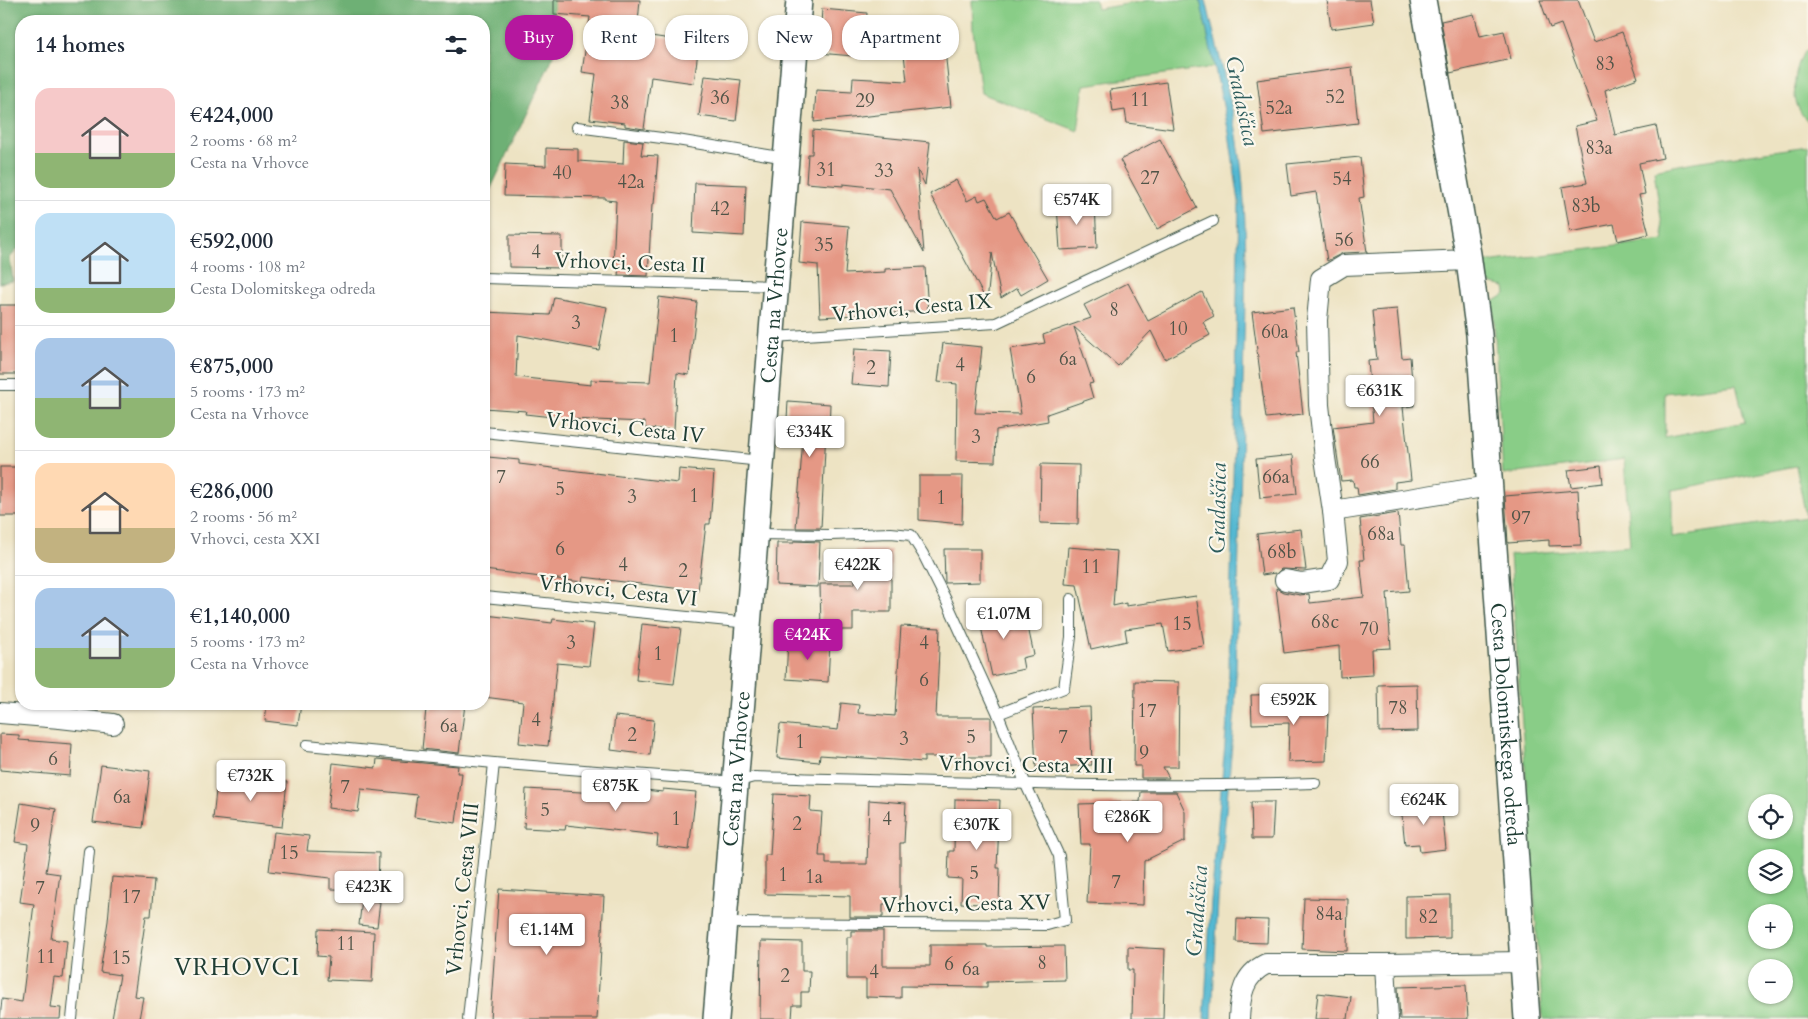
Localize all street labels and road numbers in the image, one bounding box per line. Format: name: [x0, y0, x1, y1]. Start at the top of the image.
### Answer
street label: Cesta na Vrhovce: [753, 226, 795, 384]
street label: Vrhovci, Cesta II: [554, 246, 706, 280]
street label: Vrhovci, Cesta IX: [831, 287, 994, 329]
street label: Vrhovci, Cesta IV: [544, 405, 706, 451]
street label: Vrhovci, Cesta VI: [537, 568, 699, 614]
street label: Cesta Dolomitskega odreda: [1483, 602, 1529, 847]
street label: Cesta na Vrhovce: [716, 690, 757, 848]
street label: Vrhovci, Cesta XIII: [938, 749, 1114, 781]
street label: Vrhovci, Cesta VIII: [439, 801, 487, 977]
street label: Vrhovci, Cesta XV: [881, 888, 1051, 920]

